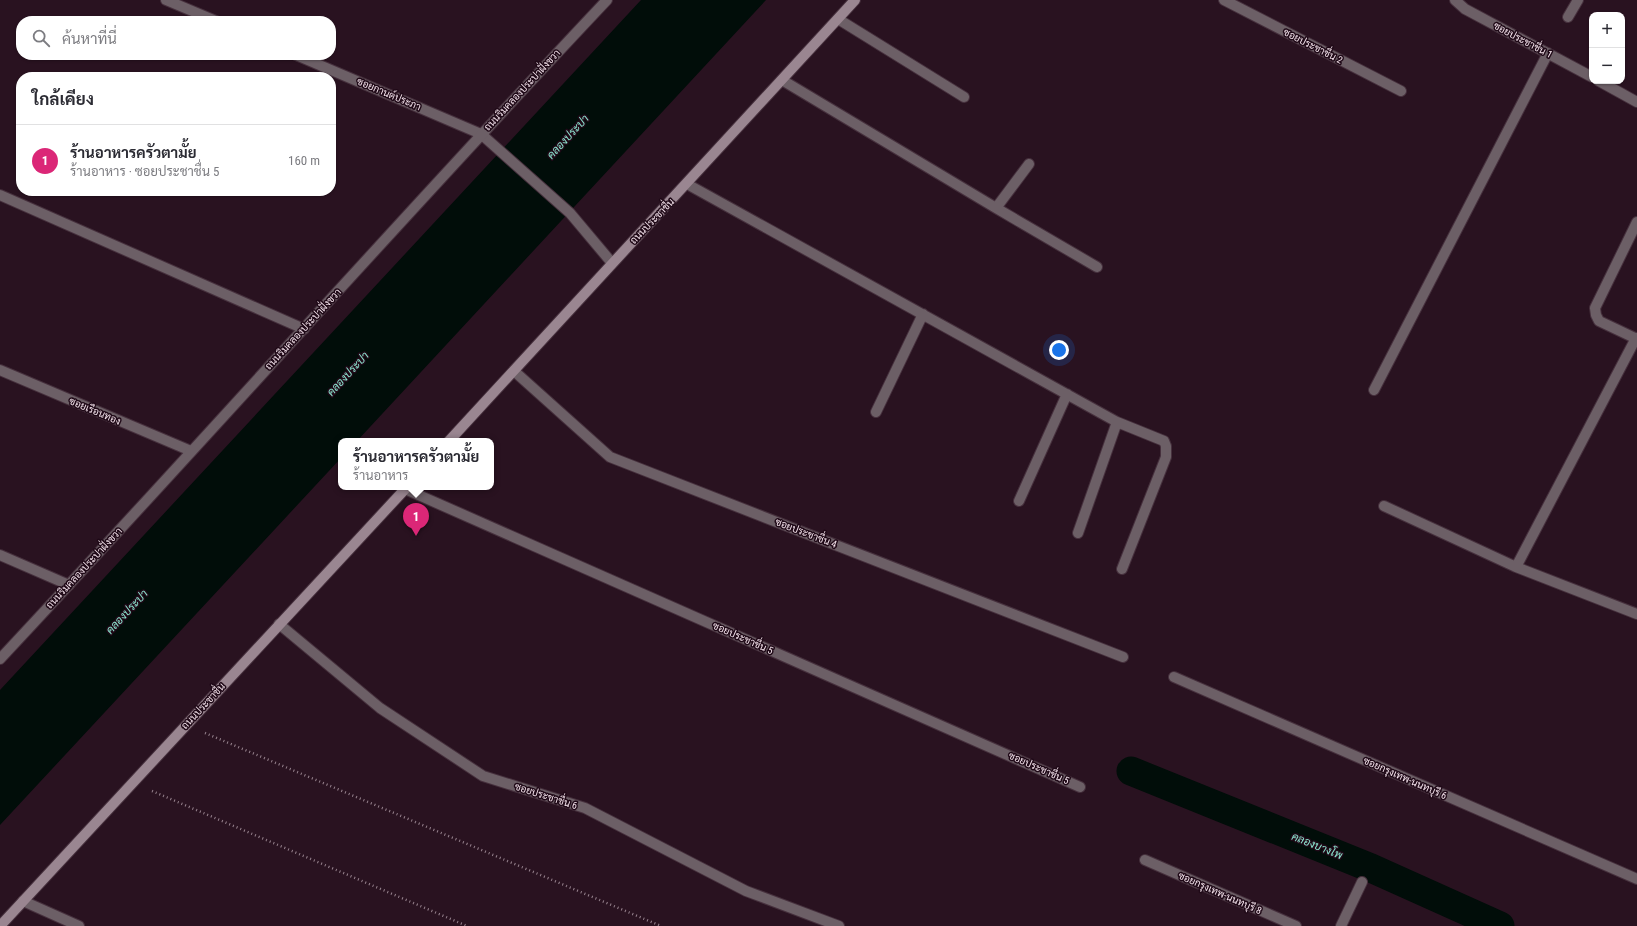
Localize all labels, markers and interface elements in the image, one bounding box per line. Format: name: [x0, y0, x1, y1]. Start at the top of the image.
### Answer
map controls: [1589, 12, 1625, 84]
button: +: [1589, 12, 1625, 48]
search box: [16, 16, 336, 60]
street label: ซอยประชาชื่น 1: [1492, 17, 1556, 60]
street label: ซอยประชาชื่น 2: [1282, 24, 1346, 66]
icon: search: [30, 27, 52, 49]
text: ค้นหาที่นี่: [62, 30, 117, 48]
street label: ถนนริมคลองประปาฝั่งขวา: [480, 45, 562, 133]
button: −: [1589, 48, 1625, 84]
street label: ซอยกานต์ประภา: [355, 74, 424, 113]
text: ใกล้เคียง: [32, 89, 94, 109]
water label: คลองประปา: [544, 112, 592, 162]
text: ร้านอาหารครัวตามั้ย: [70, 144, 197, 162]
text: 1: [42, 153, 48, 168]
text: 160 m: [288, 153, 320, 168]
text: ร้านอาหาร · ซอยประชาชื่น 5: [70, 164, 219, 179]
street label: ถนนประชาชื่น: [626, 194, 676, 246]
street label: ถนนริมคลองประปาฝั่งขวา: [261, 284, 343, 372]
your location: [1049, 340, 1069, 360]
water label: คลองประปา: [324, 349, 372, 399]
street label: ซอยเรือนทอง: [68, 394, 123, 427]
popup: [338, 438, 494, 490]
text: ร้านอาหารครัวตามั้ย: [353, 448, 479, 466]
text: ร้านอาหาร: [353, 468, 408, 483]
pin: 1: [403, 503, 429, 536]
street label: ซอยประชาชื่น 4: [774, 513, 839, 550]
street label: ถนนริมคลองประปาฝั่งขวา: [42, 523, 124, 611]
water label: คลองประปา: [103, 587, 151, 637]
street label: ซอยประชาชื่น 5: [711, 617, 776, 656]
street label: ถนนประชาชื่น: [177, 679, 227, 731]
street label: ซอยประชาชื่น 5: [1007, 747, 1072, 786]
street label: ซอยกรุงเทพ-นนทบุรี 6: [1361, 754, 1449, 803]
street label: ซอยประชาชื่น 6: [513, 778, 580, 811]
water label: คลองบางโพ: [1290, 828, 1345, 862]
street label: ซอยกรุงเทพ-นนทบุรี 8: [1176, 869, 1264, 918]

